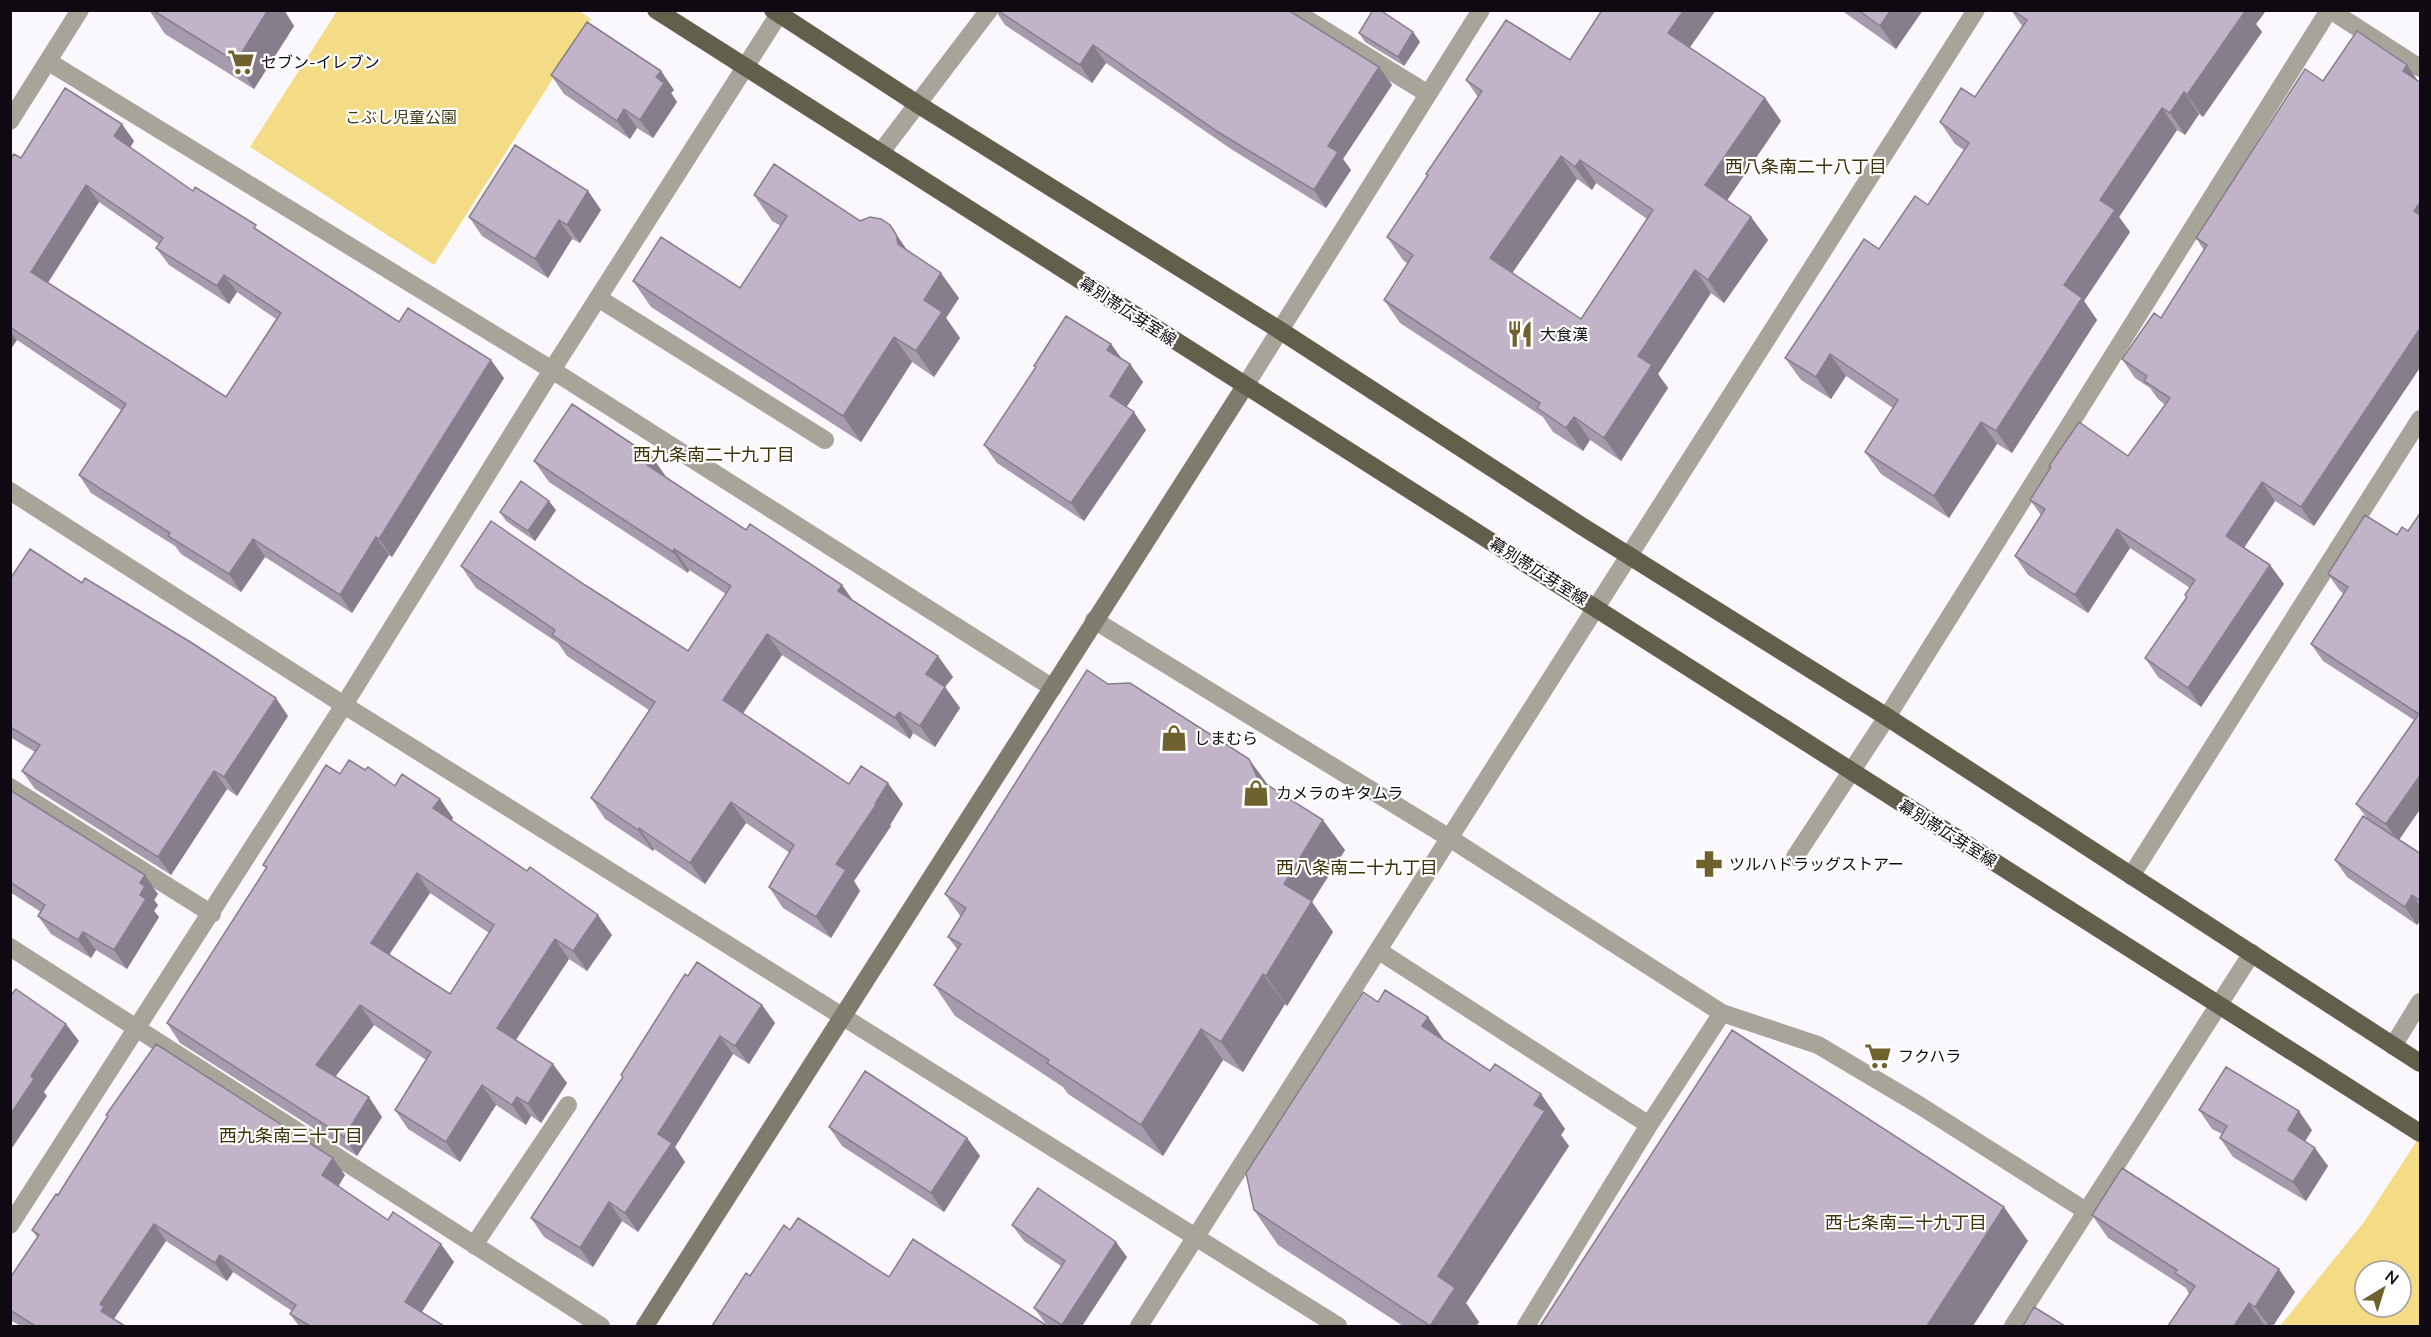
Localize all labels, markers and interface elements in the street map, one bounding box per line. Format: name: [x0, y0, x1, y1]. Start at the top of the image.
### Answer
supermarket icon: セブン-イレブン: [226, 47, 256, 77]
place label: セブン-イレブン: [261, 52, 380, 74]
park label: こぶし児童公園: [345, 107, 457, 129]
district label: 西八条南二十八丁目: [1725, 155, 1887, 179]
street label: 幕別帯広芽室線: [1074, 272, 1180, 352]
restaurant icon: 大食漢: [1505, 319, 1535, 349]
place label: 大食漢: [1540, 324, 1588, 346]
district label: 西九条南二十九丁目: [633, 443, 795, 467]
street label: 幕別帯広芽室線: [1485, 533, 1592, 611]
shop icon: しまむら: [1159, 723, 1189, 753]
place label: しまむら: [1194, 728, 1258, 750]
shop icon: カメラのキタムラ: [1241, 778, 1271, 808]
place label: カメラのキタムラ: [1276, 783, 1403, 805]
street label: 幕別帯広芽室線: [1894, 795, 2001, 873]
pharmacy icon: ツルハドラッグストアー: [1694, 849, 1724, 879]
place label: ツルハドラッグストアー: [1729, 854, 1904, 876]
district label: 西八条南二十九丁目: [1276, 856, 1438, 880]
supermarket icon: フクハラ: [1863, 1041, 1893, 1071]
place label: フクハラ: [1898, 1046, 1961, 1068]
district label: 西九条南三十丁目: [219, 1124, 363, 1148]
district label: 西七条南二十九丁目: [1825, 1211, 1987, 1235]
north arrow: [2353, 1259, 2413, 1319]
text: N: [2380, 1266, 2403, 1290]

